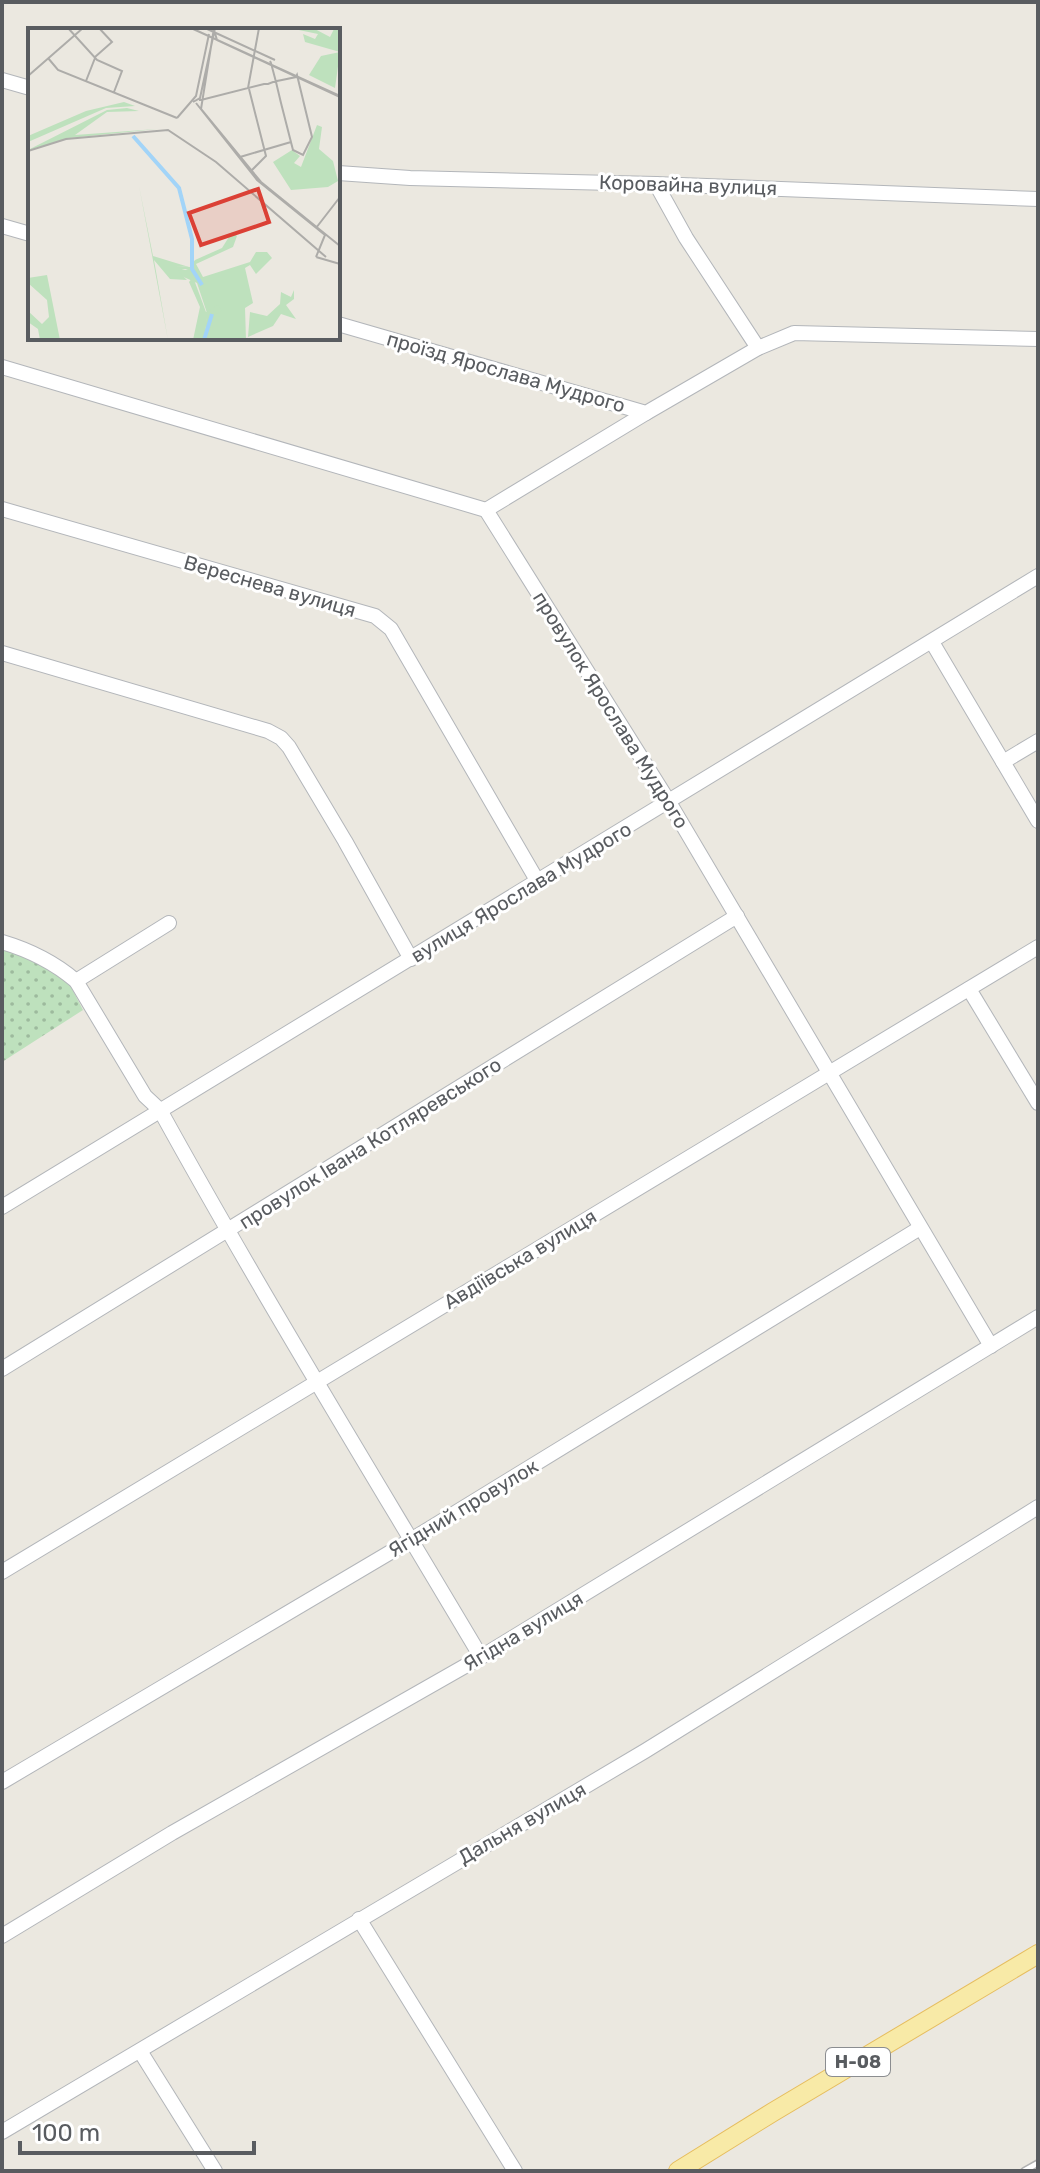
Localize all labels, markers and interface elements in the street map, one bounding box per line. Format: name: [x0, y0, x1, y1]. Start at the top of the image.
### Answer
inset map: [28, 28, 340, 340]
street label: Коровайна вулиця: [599, 170, 777, 200]
street label: проїзд Ярослава Мудрого: [384, 326, 628, 418]
street label: Вереснева вулиця: [181, 550, 359, 622]
street label: провулок Ярослава Мудрого: [528, 587, 694, 833]
street label: вулиця Ярослава Мудрого: [406, 817, 636, 967]
street label: провулок Івана Котляревського: [234, 1052, 506, 1234]
street label: Авдіївська вулиця: [439, 1204, 601, 1314]
street label: Ягідний провулок: [384, 1454, 543, 1562]
street label: Ягідна вулиця: [459, 1586, 587, 1676]
street label: Дальня вулиця: [454, 1777, 590, 1869]
road number: Н-08: [826, 2048, 890, 2076]
scale bar: [20, 2105, 254, 2155]
text: 100 m: [32, 2119, 100, 2147]

